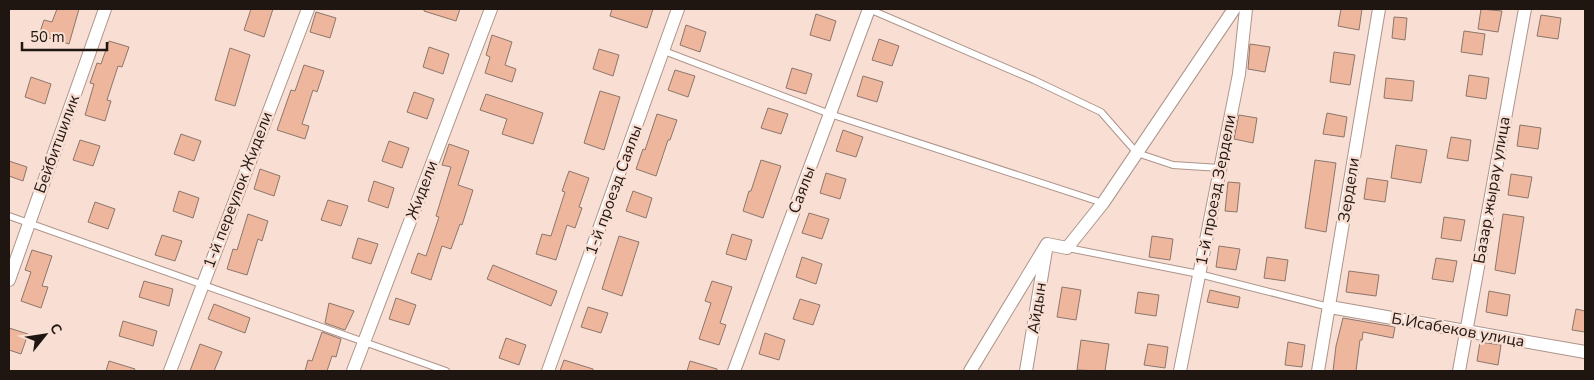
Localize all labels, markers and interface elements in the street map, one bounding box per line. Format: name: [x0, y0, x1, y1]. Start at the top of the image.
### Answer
scale bar: [22, 20, 108, 52]
text: 50 m: [30, 27, 65, 47]
street label: Бейбитшилик: [29, 91, 85, 196]
street label: 1-й переулок Жидели: [198, 109, 278, 271]
street label: 1-й проезд Зердели: [1191, 113, 1241, 267]
street label: Базар жырау улица: [1468, 115, 1516, 265]
street label: 1-й проезд Саялы: [580, 122, 648, 258]
street label: Зердели: [1333, 156, 1365, 224]
street label: Жидели: [401, 157, 443, 223]
street label: Саялы: [783, 163, 821, 217]
street label: Айдын: [1022, 281, 1052, 335]
street label: Б.Исабеков улица: [1390, 307, 1526, 353]
north arrow: [20, 310, 70, 360]
text: С: [45, 320, 67, 338]

